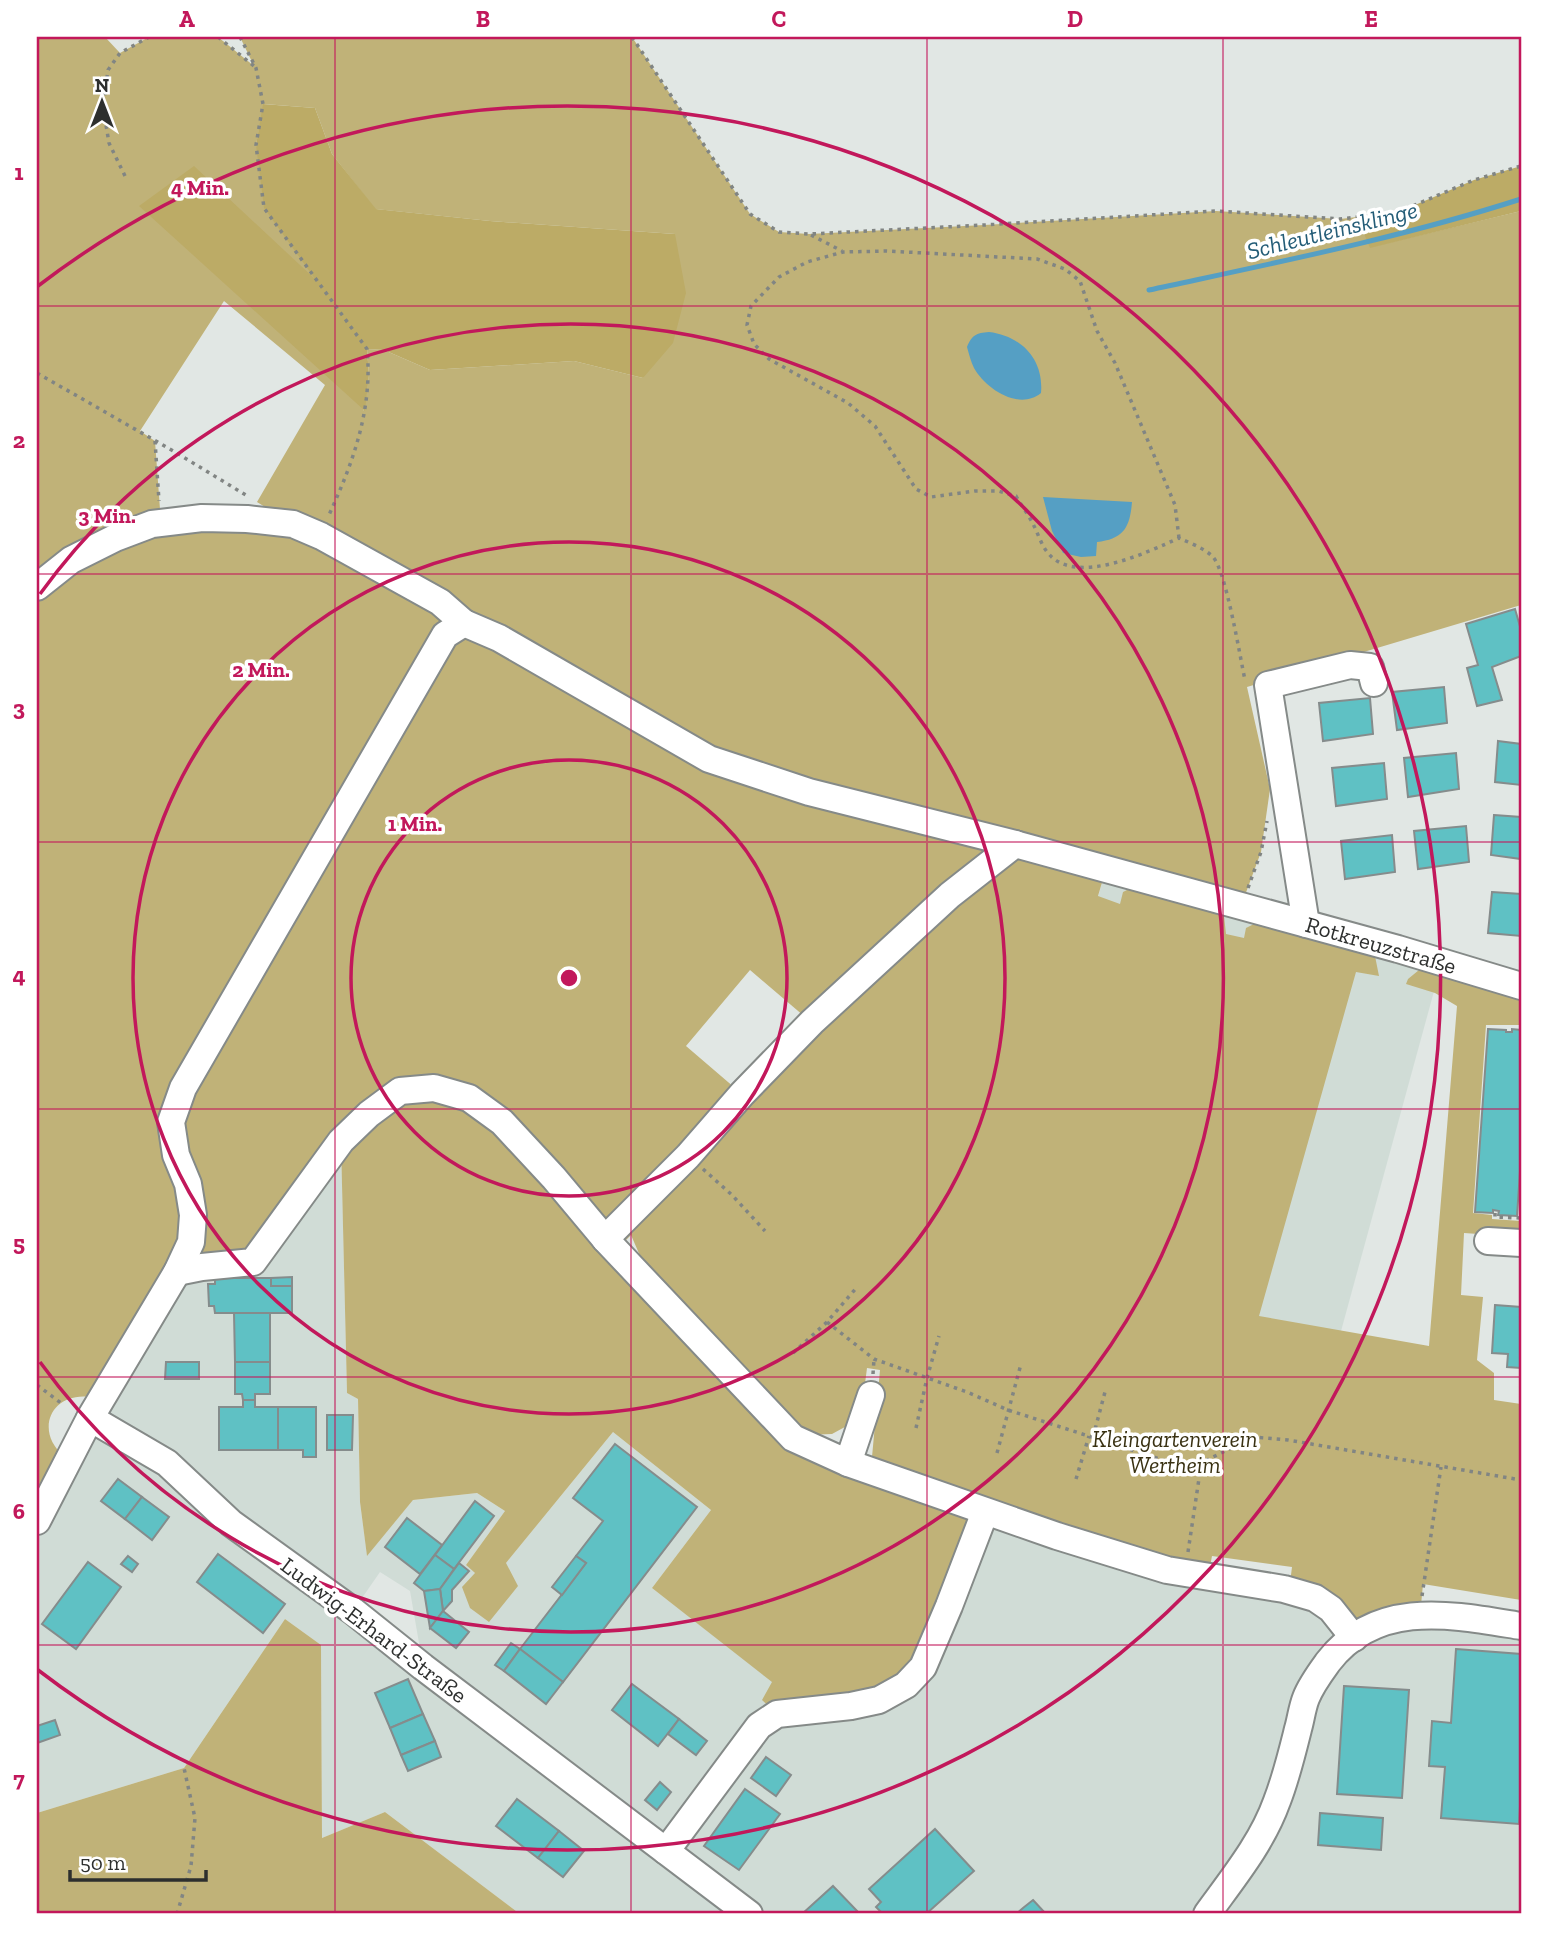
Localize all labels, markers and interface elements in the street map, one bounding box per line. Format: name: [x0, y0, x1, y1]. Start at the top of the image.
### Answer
text: A: [179, 5, 195, 33]
text: B: [476, 5, 490, 33]
text: C: [772, 5, 786, 33]
text: D: [1067, 5, 1083, 33]
text: E: [1364, 5, 1378, 33]
north arrow: [66, 66, 136, 136]
text: N: [95, 74, 109, 97]
text: 1: [14, 158, 24, 186]
text: 4 Min.: [171, 175, 229, 200]
water label: Schleutleinsklinge: [1244, 195, 1420, 265]
text: 2: [13, 426, 25, 454]
text: 3 Min.: [78, 503, 136, 528]
text: 2 Min.: [232, 657, 290, 682]
text: 3: [13, 694, 25, 722]
text: 1 Min.: [388, 811, 442, 836]
street label: Rotkreuzstraße: [1302, 910, 1460, 980]
text: 4: [12, 961, 26, 989]
centre of rings: [557, 966, 581, 990]
text: 5: [13, 1229, 25, 1257]
park label: Kleingartenverein Wertheim: [1092, 1425, 1258, 1479]
text: 6: [13, 1497, 25, 1525]
street label: Ludwig-Erhard-Straße: [275, 1551, 473, 1709]
text: 7: [13, 1765, 25, 1793]
scale bar: [70, 1839, 206, 1883]
text: 50 m: [80, 1850, 126, 1875]

